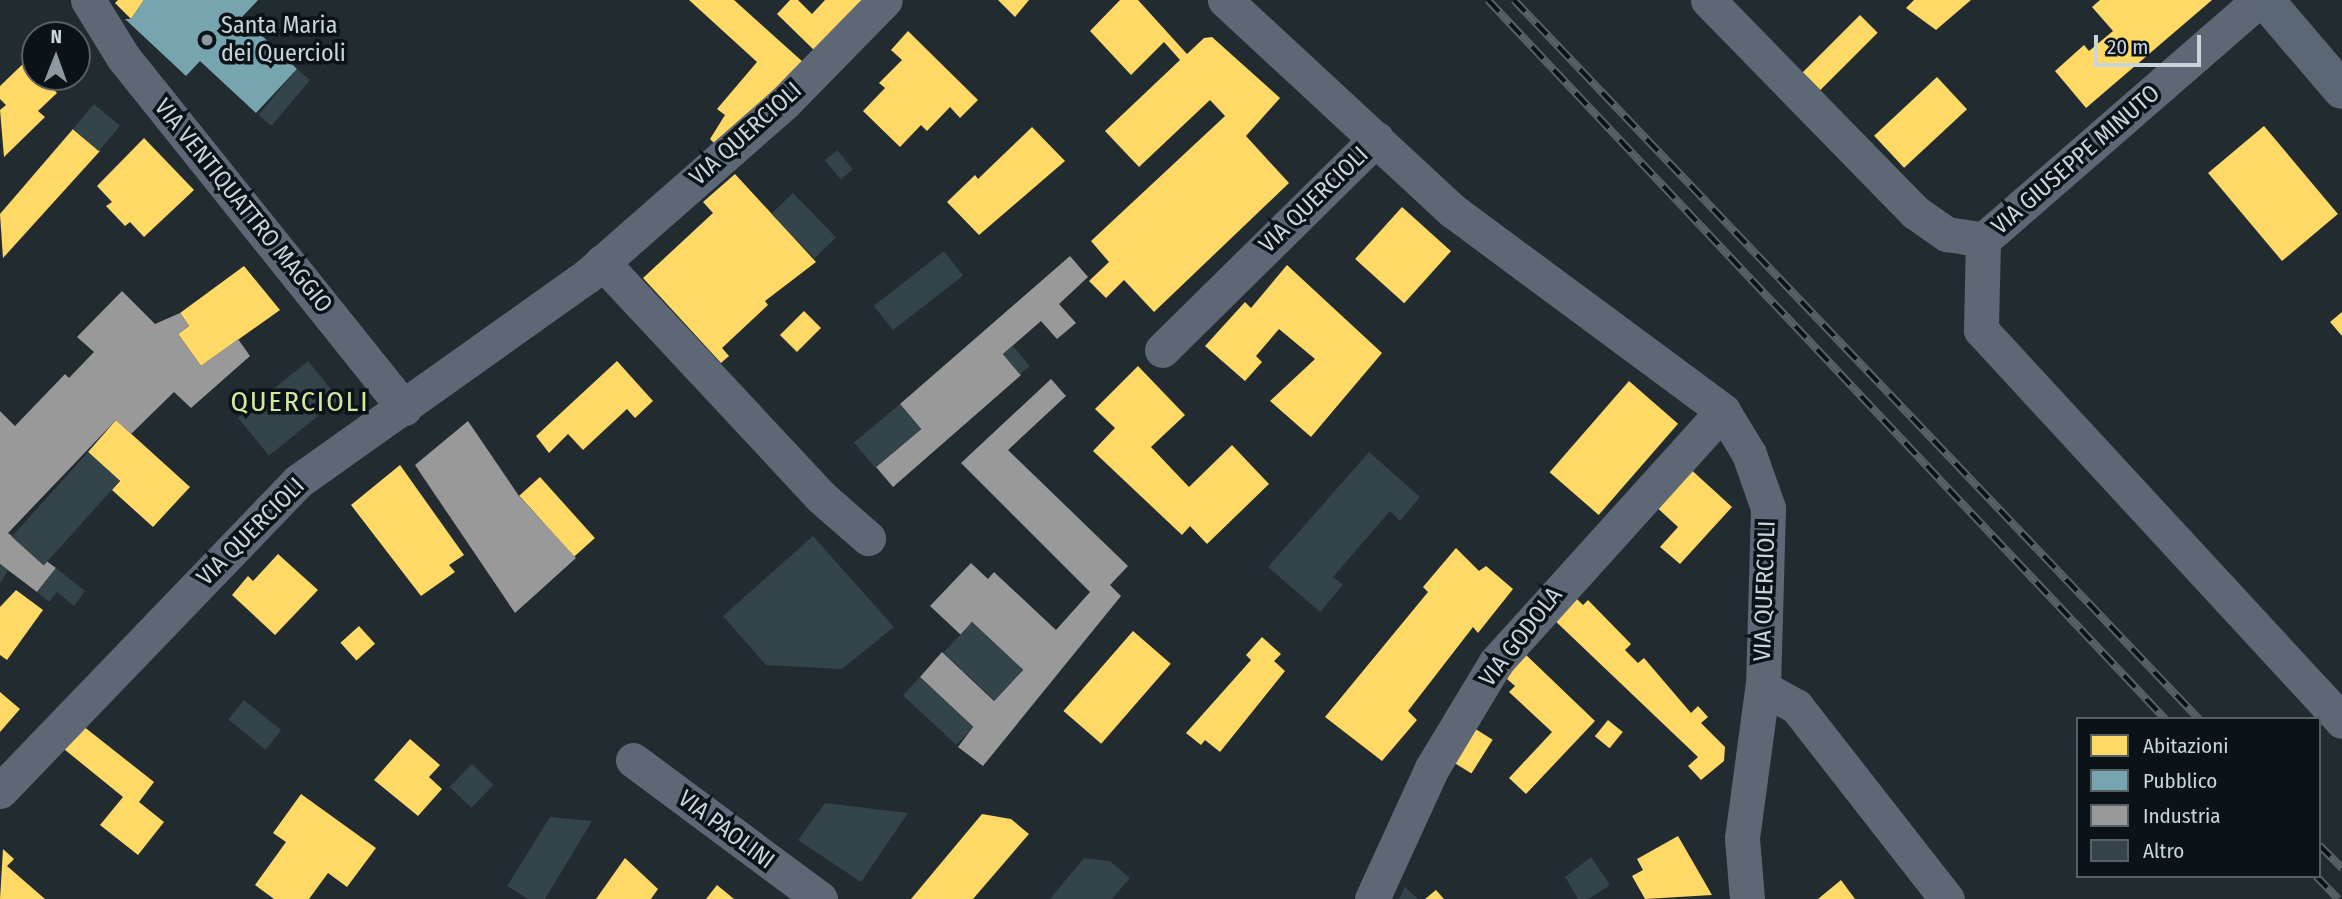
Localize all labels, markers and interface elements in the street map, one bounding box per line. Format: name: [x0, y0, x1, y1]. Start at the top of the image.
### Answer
place label: Santa Maria dei Quercioli: [221, 12, 346, 68]
north arrow: [21, 21, 91, 91]
scale bar: [2097, 21, 2204, 65]
text: N: [50, 25, 62, 48]
marker: Santa Maria dei Quercioli: [199, 32, 215, 48]
text: 20 m: [2107, 34, 2148, 60]
street label: VIA QUERCIOLI: [684, 76, 808, 192]
street label: VIA GIUSEPPE MINUTO: [1986, 79, 2166, 241]
street label: VIA VENTIQUATTRO MAGGIO: [148, 93, 338, 319]
street label: VIA QUERCIOLI: [1253, 141, 1375, 259]
district label: QUERCIOLI: [232, 385, 368, 419]
street label: VIA QUERCIOLI: [191, 472, 311, 592]
street label: VIA QUERCIOLI: [1748, 520, 1782, 662]
street label: VIA GODOLA: [1473, 582, 1569, 692]
legend: [2076, 717, 2321, 878]
text: Abitazioni: [2143, 733, 2229, 759]
text: Pubblico: [2143, 768, 2217, 794]
street label: VIA PAOLINI: [672, 784, 780, 876]
text: Industria: [2143, 803, 2221, 829]
text: Altro: [2143, 838, 2184, 864]

